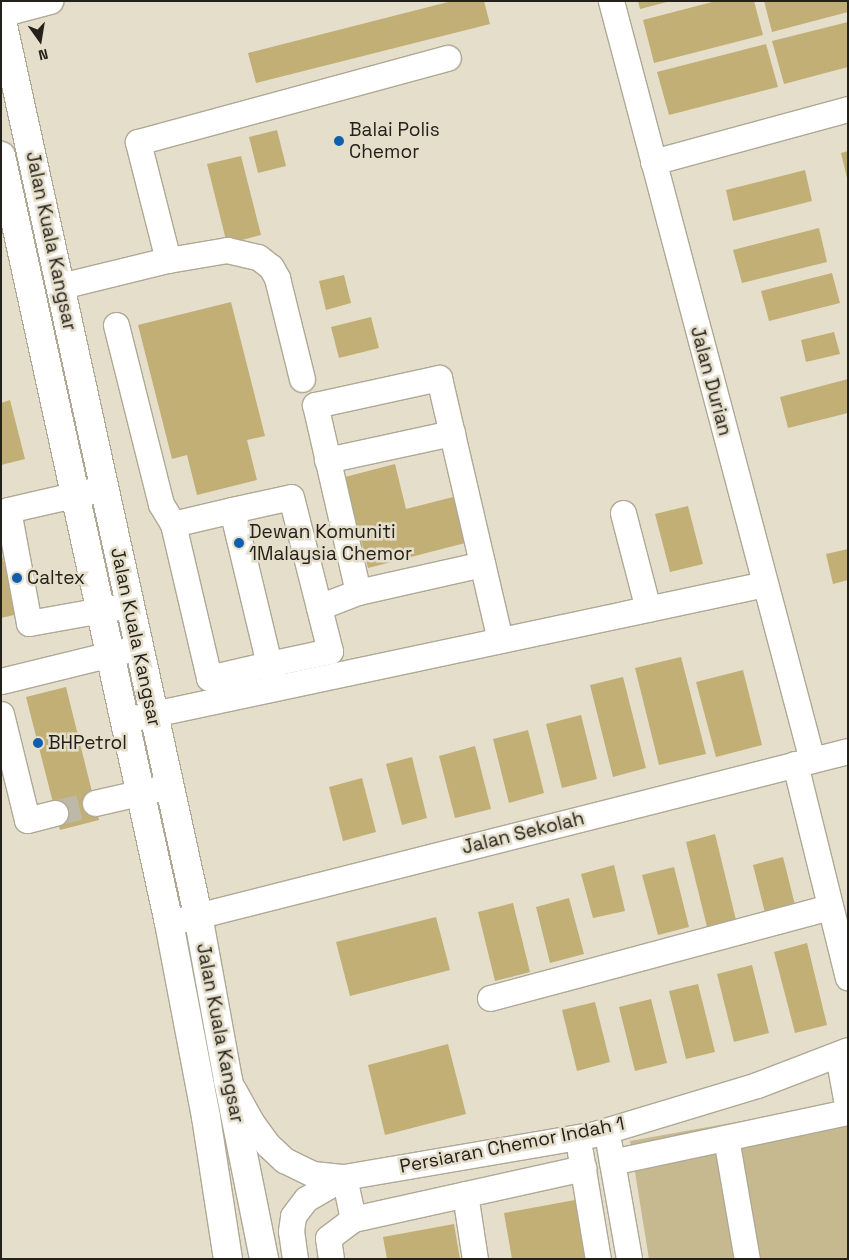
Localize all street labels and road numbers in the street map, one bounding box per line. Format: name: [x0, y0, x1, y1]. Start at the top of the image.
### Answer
street label: Jalan Kuala Kangsar: [21, 149, 81, 333]
street label: Jalan Durian: [685, 324, 737, 438]
street label: Jalan Kuala Kangsar: [106, 545, 166, 729]
street label: Jalan Sekolah: [459, 807, 587, 859]
street label: Jalan Kuala Kangsar: [191, 941, 249, 1125]
street label: Persiaran Chemor Indah 1: [398, 1112, 626, 1178]

